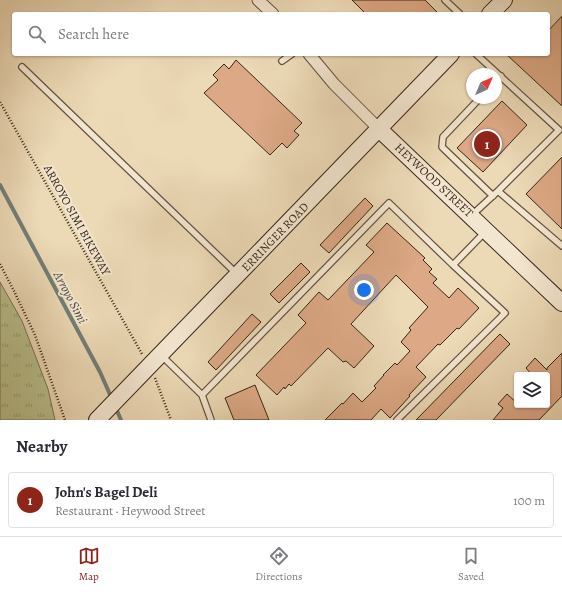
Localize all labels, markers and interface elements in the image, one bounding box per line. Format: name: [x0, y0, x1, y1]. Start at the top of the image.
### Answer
search box: [12, 12, 550, 56]
icon: search: [26, 23, 48, 45]
text: Search here: [58, 24, 129, 44]
north arrow: [466, 68, 502, 104]
pin: 1: [474, 129, 500, 159]
street label: HEYWOOD STREET: [391, 139, 477, 221]
street label: ARROYO SIMI BIKEWAY: [39, 161, 114, 279]
street label: ERRINGER ROAD: [238, 199, 312, 275]
water label: Arroyo Simi: [49, 267, 92, 327]
your location: [354, 280, 374, 300]
map controls: [514, 372, 550, 408]
button: layers: [514, 372, 550, 408]
text: Nearby: [16, 435, 67, 458]
text: John's Bagel Deli: [55, 482, 158, 502]
text: 1: [28, 492, 32, 509]
text: 100 m: [513, 492, 545, 509]
text: Restaurant · Heywood Street: [55, 502, 206, 519]
tab: Map: [78, 545, 100, 584]
tab: Directions: [255, 545, 303, 584]
tab: Saved: [458, 545, 484, 584]

